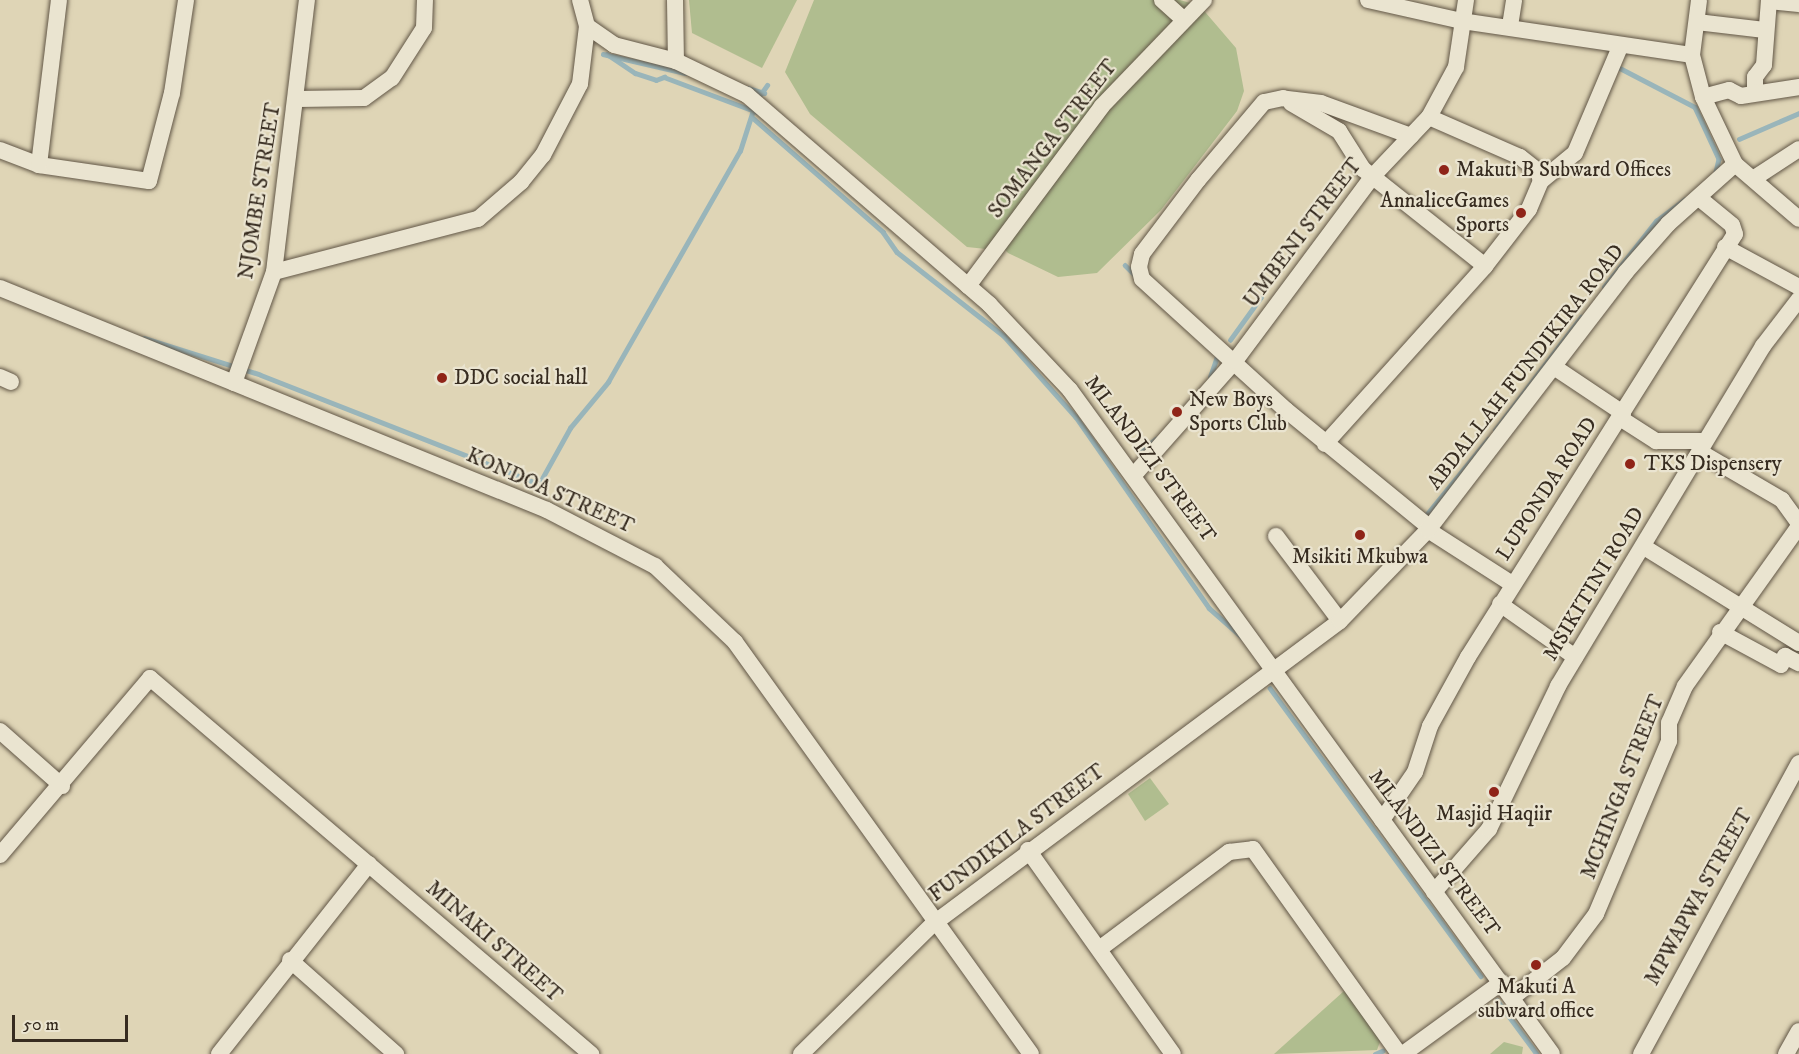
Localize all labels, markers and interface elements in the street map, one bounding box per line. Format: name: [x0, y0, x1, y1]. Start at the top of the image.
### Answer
street label: SOMANGA STREET: [983, 55, 1123, 223]
street label: NJOMBE STREET: [234, 101, 286, 281]
street label: UMBENI STREET: [1239, 153, 1367, 313]
place label: Makuti B Subward Offices: [1456, 157, 1671, 183]
marker: Makuti B Subward Offices: [1437, 163, 1451, 177]
place label: AnnaliceGames Sports: [1380, 188, 1509, 238]
marker: AnnaliceGames Sports: [1514, 206, 1528, 220]
street label: ABDALLAH FUNDIKIRA ROAD: [1422, 239, 1630, 495]
place label: DDC social hall: [454, 365, 587, 391]
marker: DDC social hall: [435, 371, 449, 385]
street label: MLANDIZI STREET: [1079, 371, 1221, 547]
place label: New Boys Sports Club: [1189, 387, 1287, 437]
marker: New Boys Sports Club: [1170, 405, 1184, 419]
street label: LUPONDA ROAD: [1491, 413, 1603, 565]
street label: KONDOA STREET: [462, 443, 638, 539]
place label: TKS Dispensery: [1644, 451, 1782, 477]
marker: TKS Dispensery: [1621, 455, 1639, 473]
street label: MSIKITINI ROAD: [1538, 503, 1650, 665]
marker: Msikiti Mkubwa: [1353, 528, 1367, 542]
place label: Msikiti Mkubwa: [1292, 544, 1428, 570]
street label: MCHINGA STREET: [1576, 691, 1670, 883]
street label: FUNDIKILA STREET: [924, 759, 1110, 907]
street label: MLANDIZI STREET: [1363, 765, 1505, 941]
marker: Masjid Haqiir: [1487, 785, 1501, 799]
place label: Masjid Haqiir: [1436, 801, 1552, 827]
street label: MPWAPWA STREET: [1640, 804, 1758, 990]
street label: MINAKI STREET: [421, 876, 567, 1008]
marker: Makuti A subward office: [1529, 958, 1543, 972]
place label: Makuti A subward office: [1478, 974, 1594, 1024]
scale bar: [15, 1003, 130, 1041]
text: 50 m: [23, 1014, 59, 1036]

